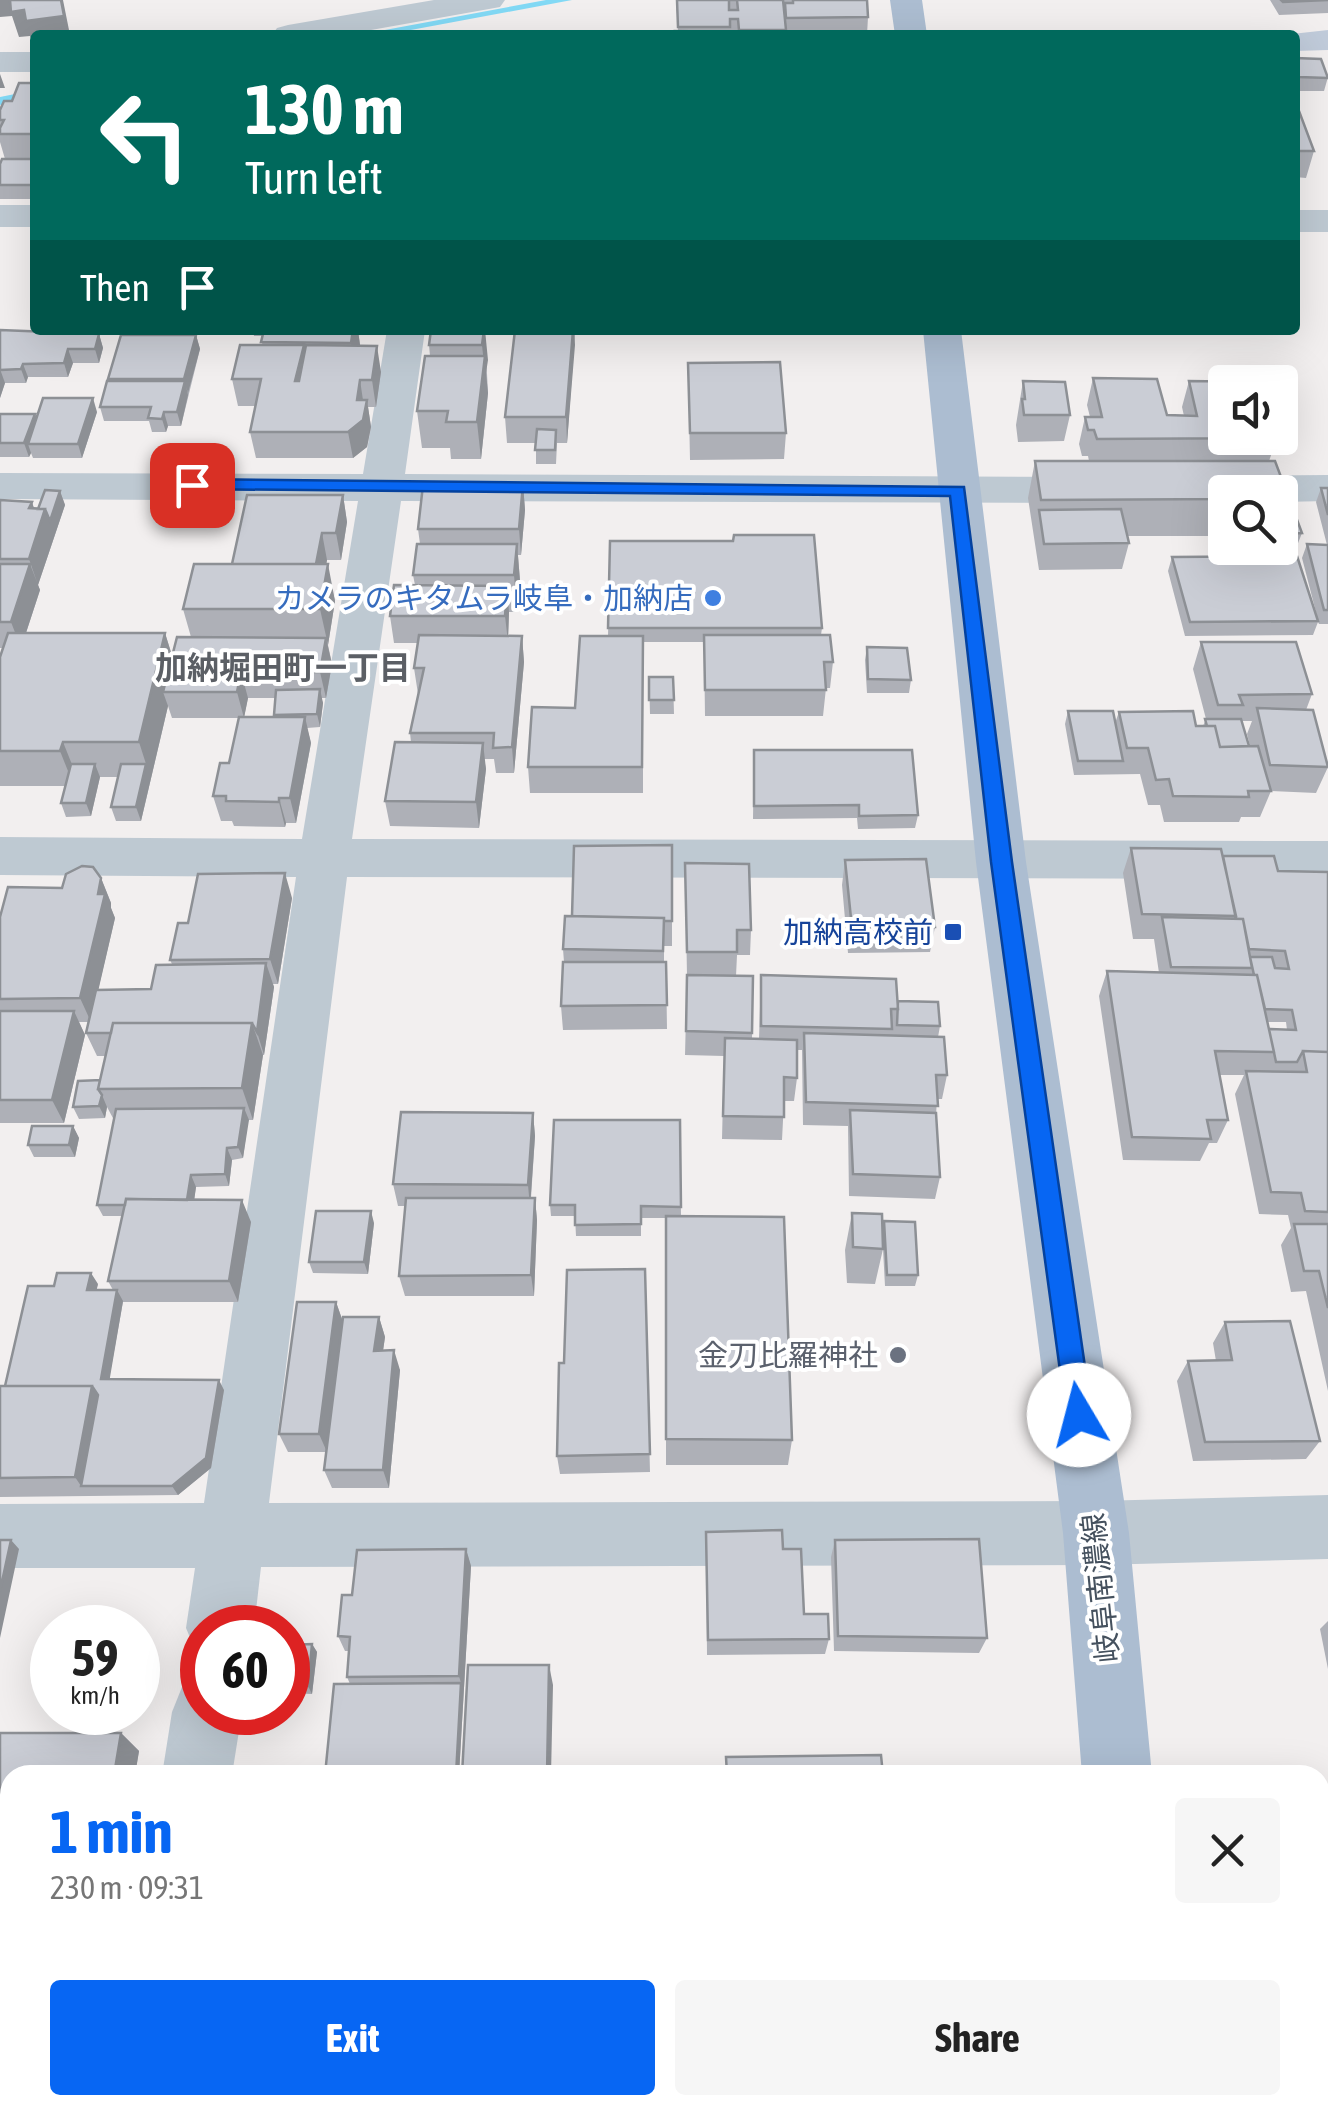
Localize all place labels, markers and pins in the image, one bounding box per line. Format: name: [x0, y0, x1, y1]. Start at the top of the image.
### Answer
pin: [150, 443, 235, 528]
place label: カメラのキタムラ岐阜・加納店: [275, 581, 693, 615]
marker: カメラのキタムラ岐阜・加納店: [702, 587, 724, 609]
place label: 加納高校前: [783, 915, 933, 949]
marker: 加納高校前: [942, 921, 964, 943]
place label: 金刀比羅神社: [698, 1338, 878, 1372]
marker: 金刀比羅神社: [887, 1344, 909, 1366]

